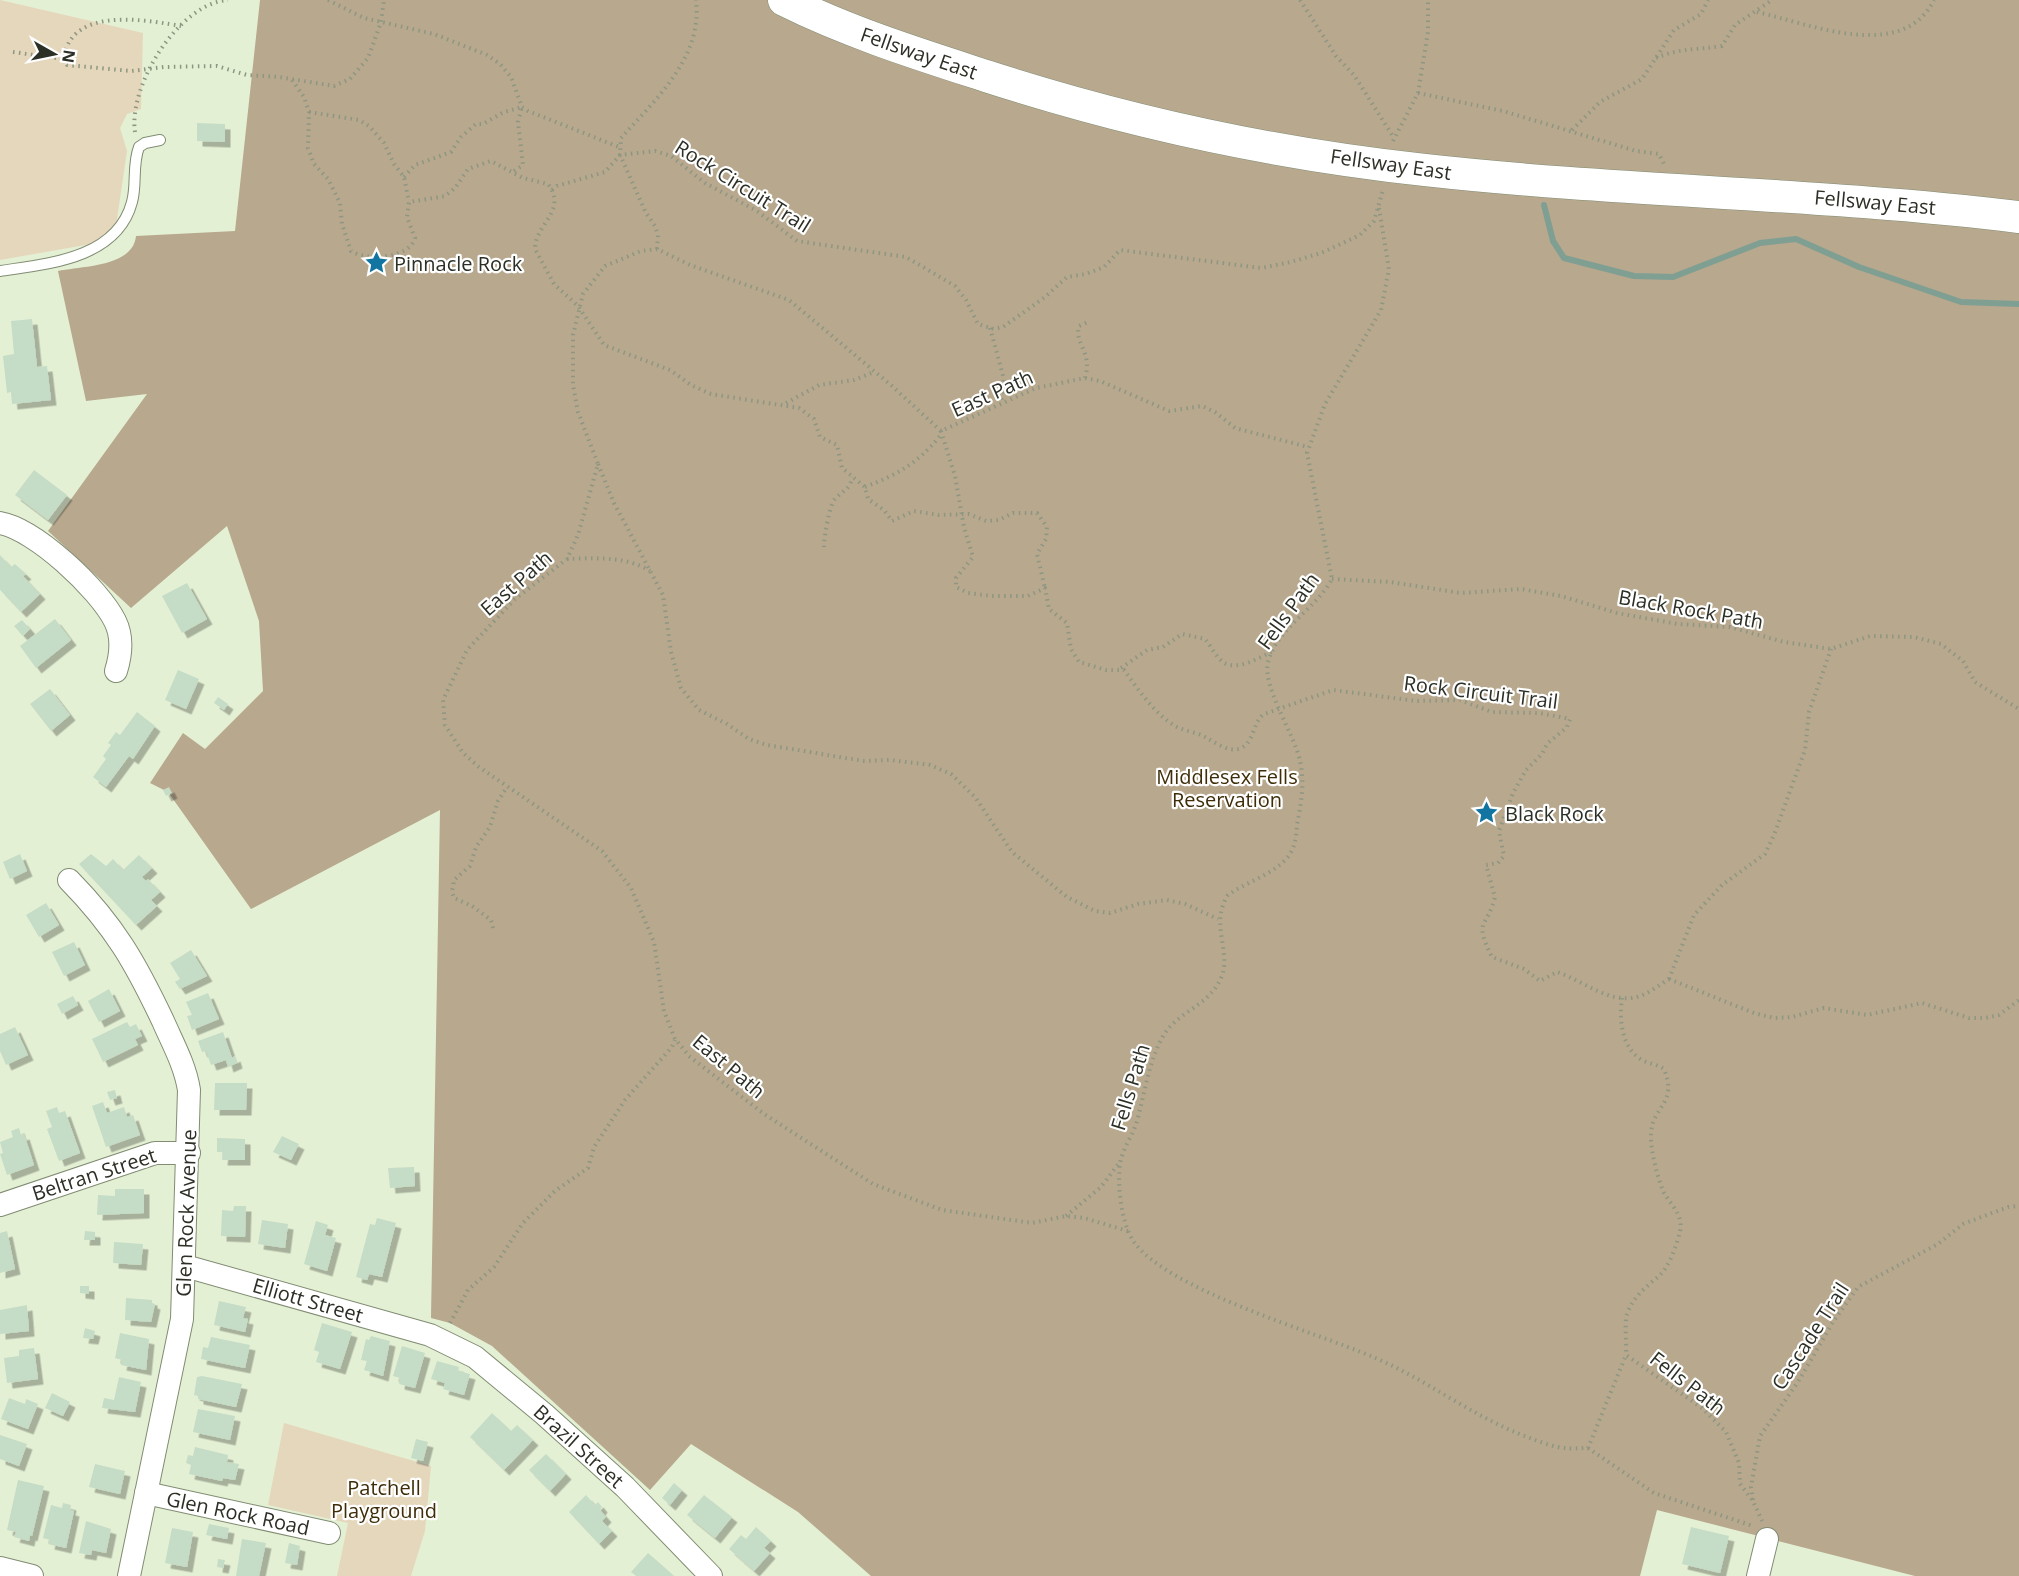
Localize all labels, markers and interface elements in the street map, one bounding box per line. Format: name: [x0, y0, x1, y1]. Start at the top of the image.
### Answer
street label: Fellsway East: [857, 20, 981, 86]
north arrow: [24, 24, 84, 84]
text: N: [57, 48, 81, 64]
street label: Rock Circuit Trail: [670, 133, 816, 239]
street label: Fellsway East: [1329, 142, 1453, 186]
street label: Fellsway East: [1813, 183, 1937, 221]
place icon: Pinnacle Rock: [363, 250, 389, 276]
place label: Pinnacle Rock: [394, 250, 523, 277]
street label: East Path: [947, 363, 1037, 423]
street label: East Path: [474, 544, 558, 622]
street label: Fells Path: [1251, 567, 1325, 655]
street label: Black Rock Path: [1616, 583, 1766, 635]
street label: Rock Circuit Trail: [1402, 669, 1560, 715]
park label: Middlesex Fells Reservation: [1156, 763, 1298, 813]
place icon: Black Rock: [1474, 800, 1500, 826]
place label: Black Rock: [1505, 800, 1604, 827]
street label: East Path: [687, 1028, 771, 1104]
street label: Fells Path: [1104, 1041, 1156, 1133]
street label: Glen Rock Avenue: [170, 1129, 202, 1297]
street label: Beltran Street: [29, 1141, 159, 1207]
street label: Elliott Street: [250, 1271, 366, 1329]
street label: Cascade Trail: [1765, 1277, 1855, 1395]
street label: Fells Path: [1645, 1345, 1731, 1421]
street label: Brazil Street: [528, 1398, 630, 1494]
park label: Patchell Playground: [331, 1474, 437, 1524]
street label: Glen Rock Road: [164, 1485, 312, 1541]

